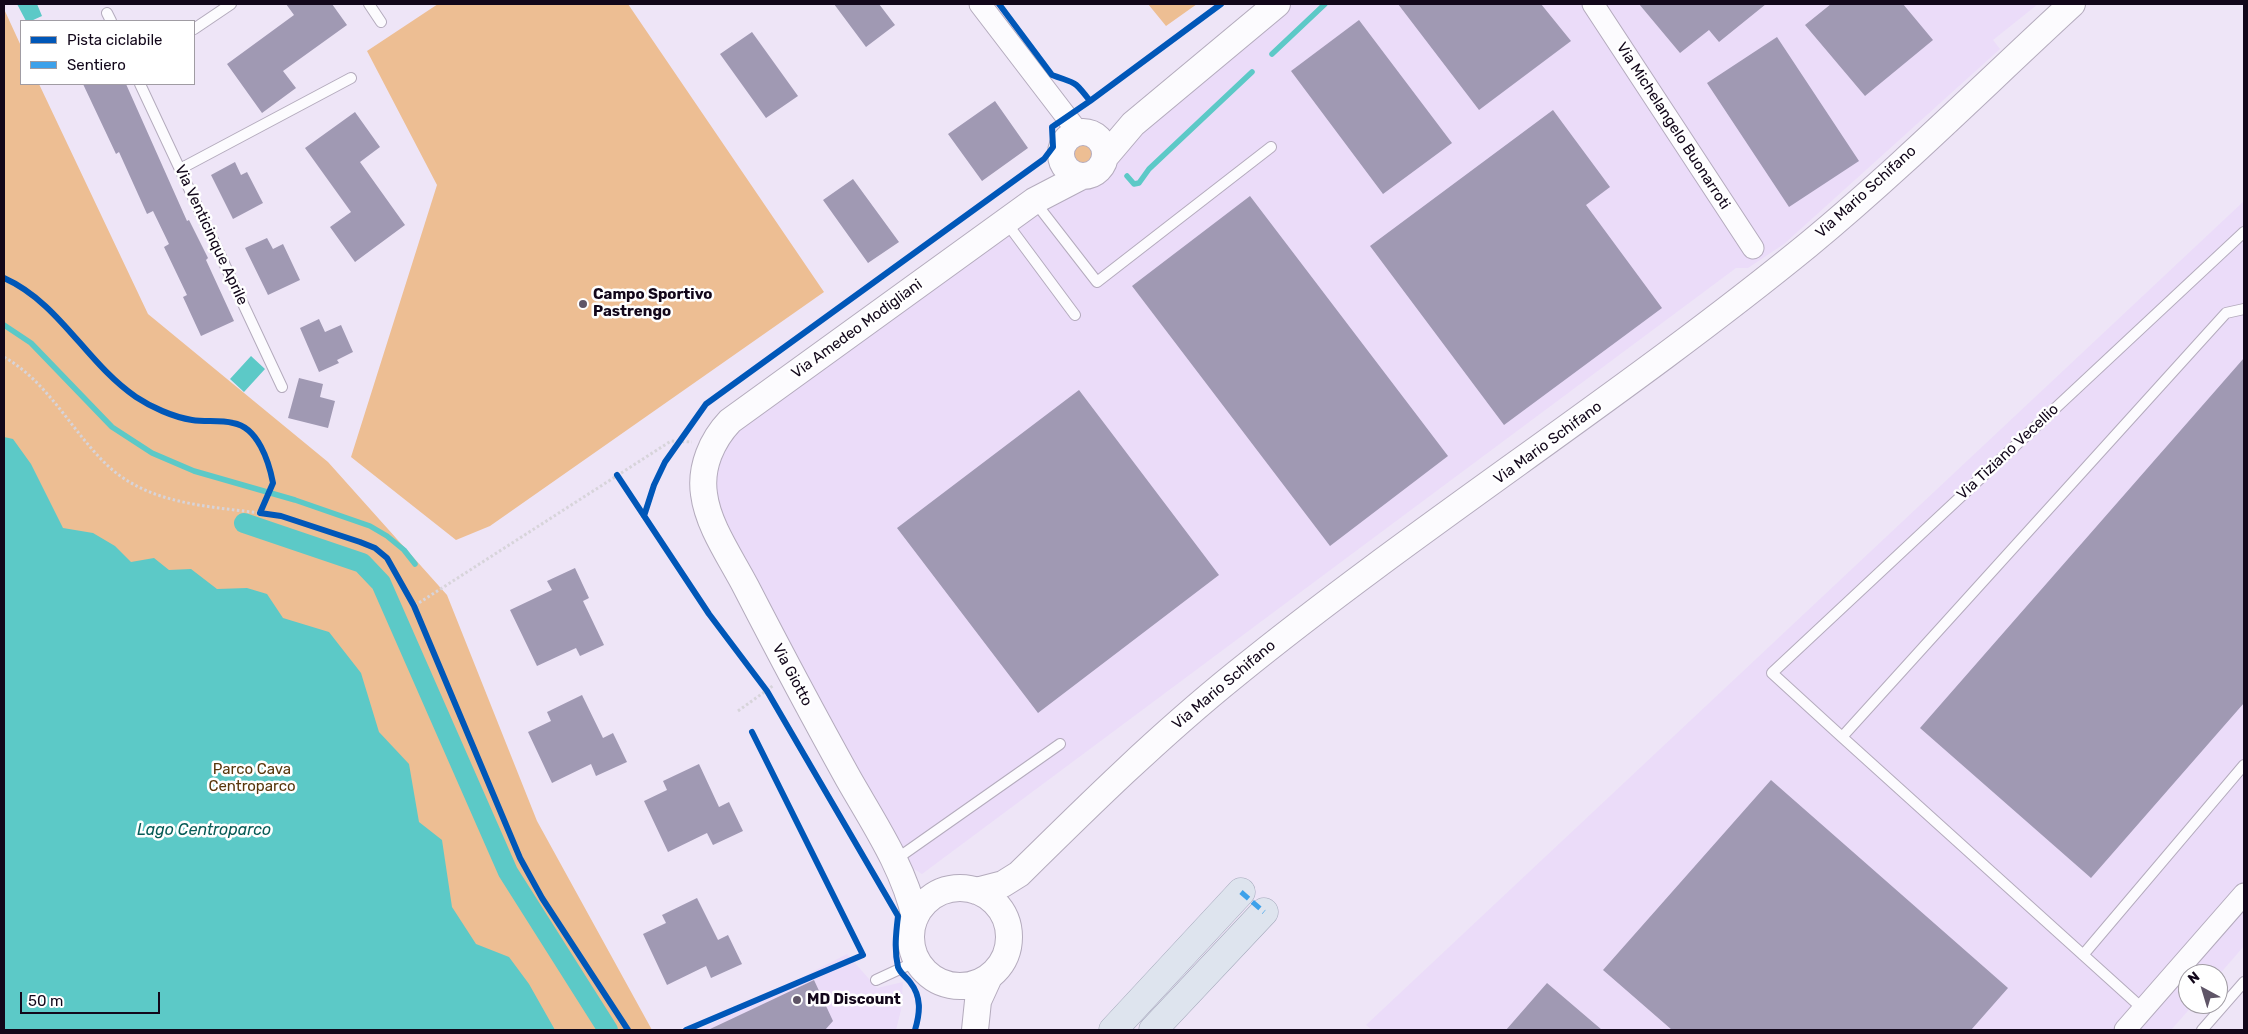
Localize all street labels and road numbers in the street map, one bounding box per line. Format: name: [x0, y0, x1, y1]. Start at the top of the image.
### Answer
street label: Via Michelangelo Buonarroti: [1612, 39, 1734, 213]
street label: Via Mario Schifano: [1812, 142, 1920, 242]
street label: Via Venticinque Aprile: [171, 162, 251, 308]
street label: Via Amedeo Modigliani: [788, 276, 926, 382]
street label: Via Mario Schifano: [1490, 398, 1606, 488]
street label: Via Tiziano Vecellio: [1954, 400, 2062, 504]
street label: Via Mario Schifano: [1169, 637, 1279, 733]
street label: Via Giotto: [768, 641, 816, 709]

